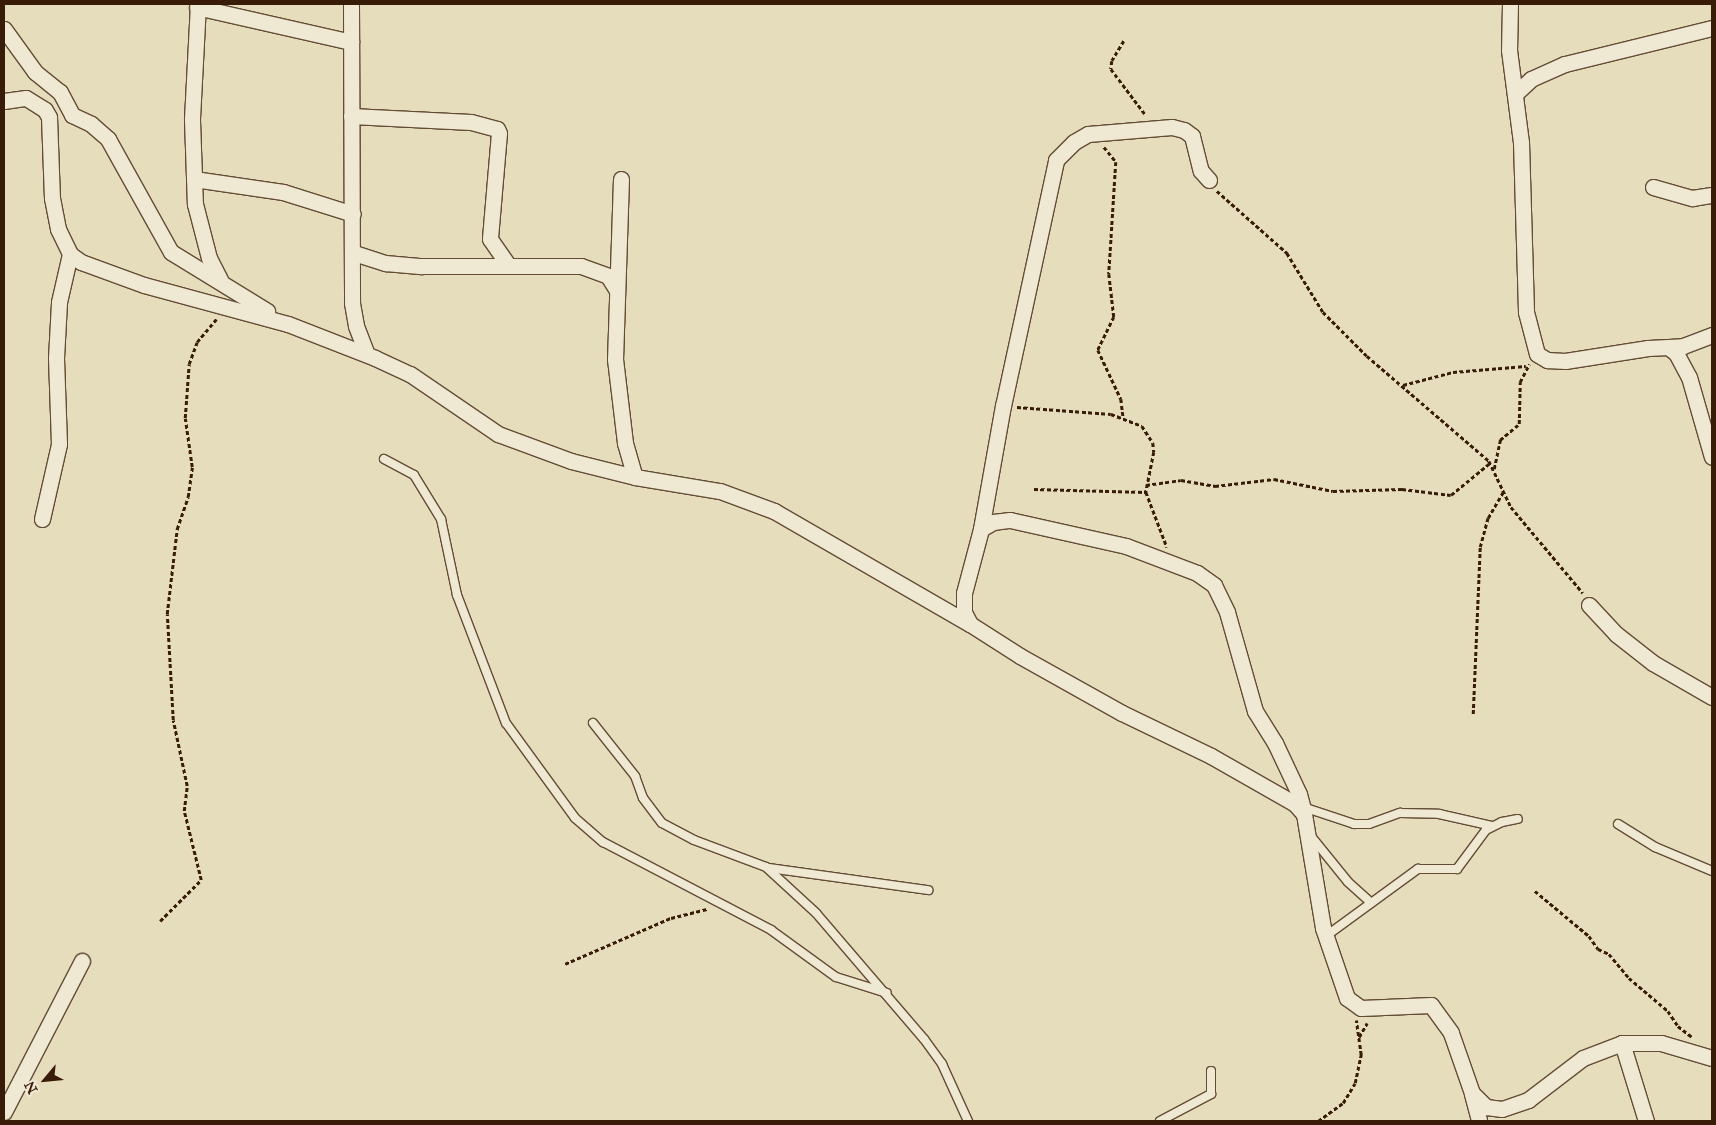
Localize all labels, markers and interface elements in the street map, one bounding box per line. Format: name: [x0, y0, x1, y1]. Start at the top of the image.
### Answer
north arrow: [20, 1055, 70, 1105]
text: N: [21, 1078, 42, 1097]

